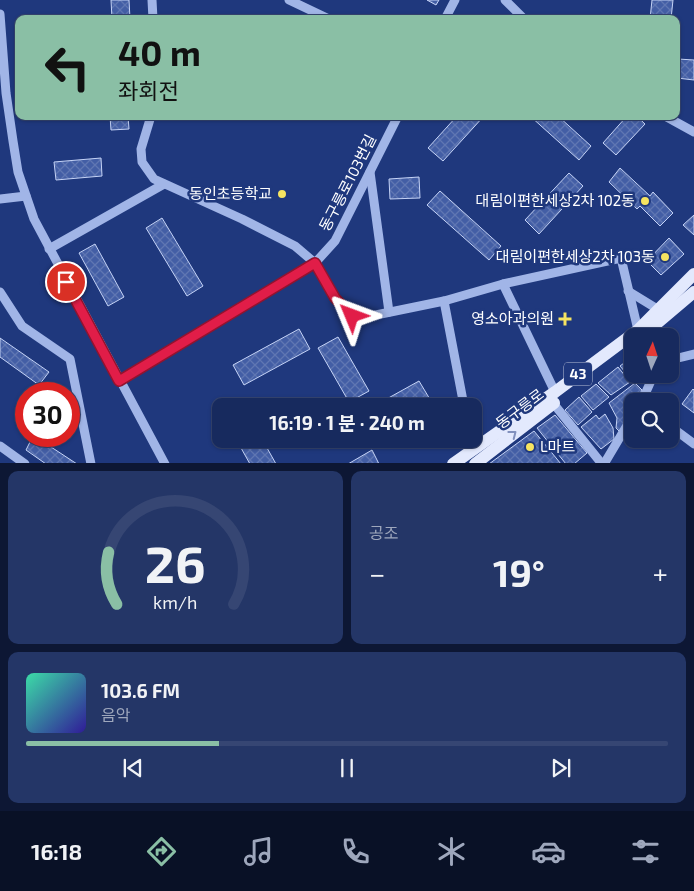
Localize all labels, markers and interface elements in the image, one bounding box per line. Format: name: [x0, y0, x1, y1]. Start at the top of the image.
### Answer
text: 40 m: [118, 31, 201, 73]
icon: left: [35, 35, 100, 100]
text: 좌회전: [118, 77, 179, 103]
street label: 동구릉로103번길: [315, 131, 379, 234]
place label: 동인초등학교: [189, 184, 272, 202]
marker: 동인초등학교: [276, 188, 288, 200]
place label: 대림이편한세상2차 102동: [476, 191, 635, 209]
marker: 대림이편한세상2차 102동: [639, 195, 651, 207]
place label: 대림이편한세상2차 103동: [496, 247, 655, 265]
marker: 대림이편한세상2차 103동: [659, 251, 671, 263]
pin: [45, 261, 87, 303]
icon: arrive: [52, 268, 80, 296]
position arrow: [325, 289, 377, 341]
place label: 영소아과의원: [471, 309, 554, 327]
marker: 영소아과의원: [558, 312, 572, 326]
north arrow: [624, 328, 679, 382]
map controls: [624, 328, 679, 448]
road number: 43: [564, 362, 592, 386]
speed limit sign: 30: [15, 382, 80, 447]
street label: 동구릉로: [492, 384, 547, 432]
button: search: [624, 393, 679, 448]
text: 16:19 · 1 분 · 240 m: [269, 411, 425, 434]
one-way arrow: [507, 431, 516, 439]
place label: L마트: [540, 437, 576, 455]
marker: L마트: [524, 441, 536, 453]
text: 공조: [369, 523, 398, 542]
text: 26: [145, 531, 206, 593]
text: 19°: [493, 549, 545, 595]
text: −: [369, 556, 385, 590]
text: +: [653, 556, 668, 590]
text: km/h: [153, 591, 198, 613]
text: 103.6 FM: [101, 679, 180, 702]
text: 음악: [101, 705, 130, 724]
icon: previous: [119, 754, 147, 782]
icon: pause: [333, 754, 361, 782]
icon: next: [547, 754, 575, 782]
icon: directions: [144, 834, 179, 869]
icon: music: [241, 834, 276, 869]
icon: phone: [338, 834, 373, 869]
icon: climate: [434, 834, 469, 869]
icon: car: [531, 834, 566, 869]
icon: filters: [628, 834, 663, 869]
text: 16:18: [31, 838, 82, 864]

